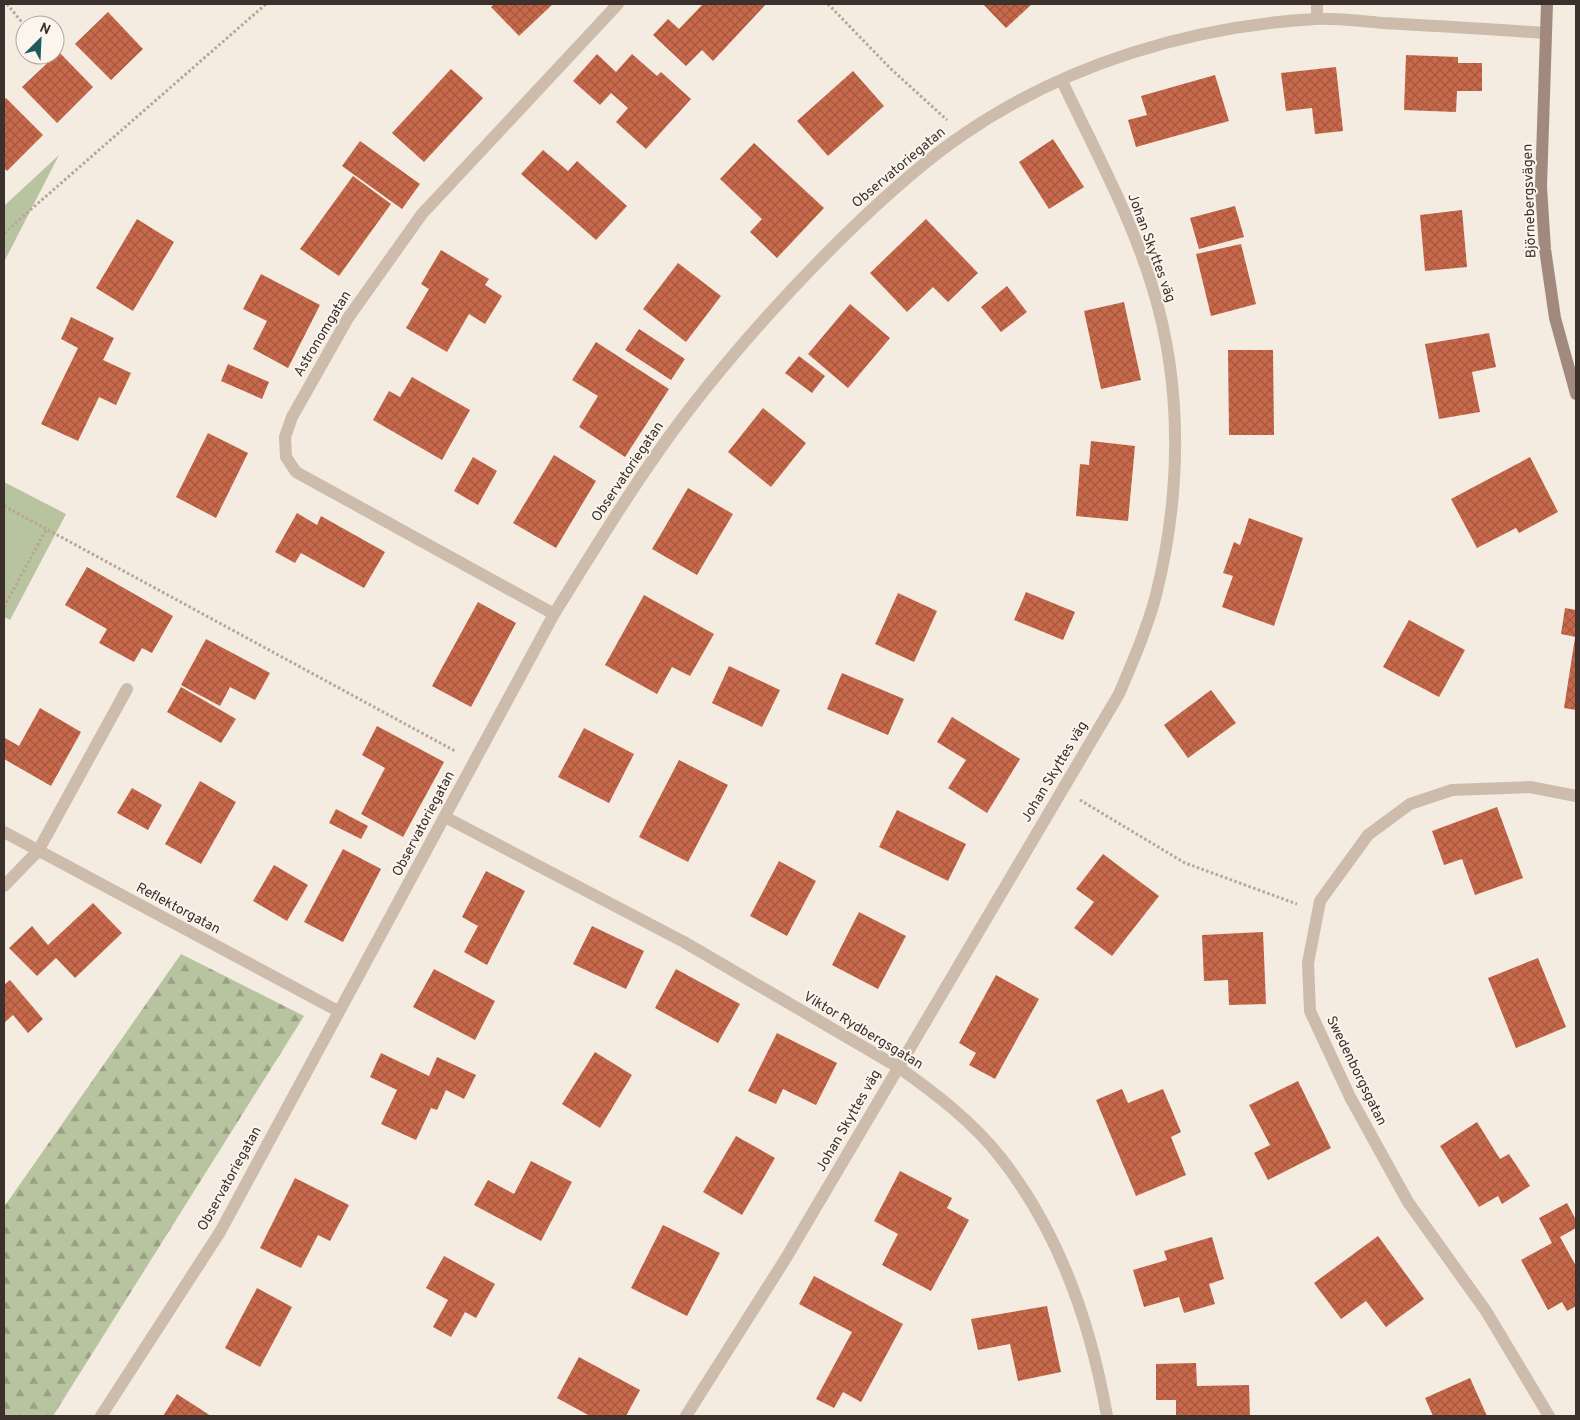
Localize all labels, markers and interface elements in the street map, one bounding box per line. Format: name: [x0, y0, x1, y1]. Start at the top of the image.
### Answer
north arrow: [15, 15, 65, 65]
text: N: [37, 20, 53, 39]
street label: Observatoriegatan: [849, 124, 949, 212]
street label: Björnebergsvägen: [1520, 144, 1540, 258]
street label: Johan Skyttes väg: [1123, 191, 1179, 305]
street label: Astronomgatan: [291, 288, 355, 380]
street label: Observatoriegatan: [588, 419, 668, 525]
street label: Johan Skyttes väg: [1018, 718, 1092, 826]
street label: Observatoriegatan: [389, 768, 459, 880]
street label: Reflektorgatan: [133, 880, 223, 938]
street label: Viktor Rydbergsgatan: [800, 988, 926, 1074]
street label: Swedenborgsgatan: [1322, 1013, 1390, 1129]
street label: Johan Skyttes väg: [813, 1067, 885, 1175]
street label: Observatoriegatan: [194, 1124, 266, 1234]

